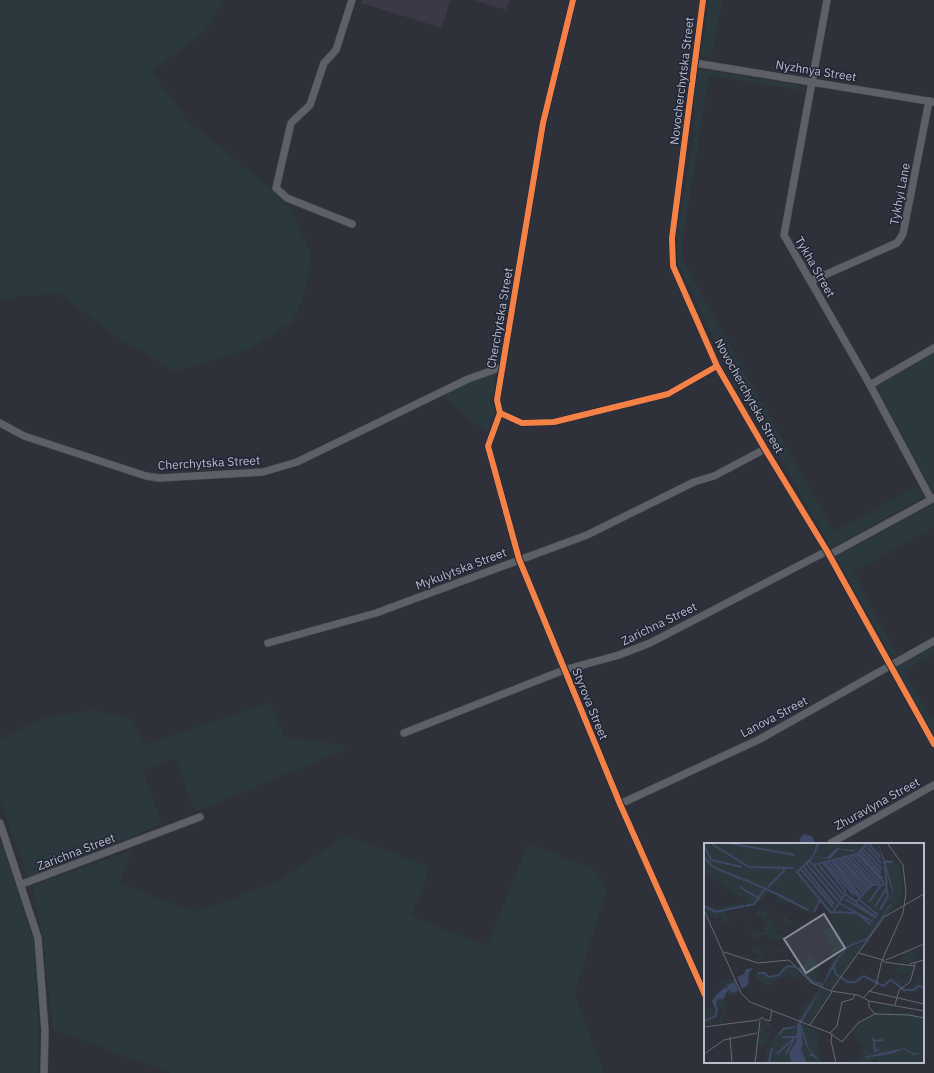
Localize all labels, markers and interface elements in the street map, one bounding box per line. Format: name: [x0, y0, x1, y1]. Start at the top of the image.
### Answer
street label: Novocherchytska Street: [666, 16, 697, 146]
street label: Nyzhnya Street: [775, 57, 858, 84]
street label: Tykhyi Lane: [886, 161, 913, 226]
street label: Tykha Street: [792, 234, 839, 300]
street label: Cherchytska Street: [483, 266, 516, 370]
street label: Novocherchytska Street: [712, 336, 787, 456]
street label: Cherchytska Street: [157, 452, 261, 473]
street label: Mykulytska Street: [413, 544, 508, 593]
street label: Zarichna Street: [618, 599, 699, 648]
street label: Styrova Street: [569, 666, 612, 742]
street label: Lanova Street: [738, 693, 810, 741]
street label: Zhuravlyna Street: [831, 774, 922, 833]
street label: Zarichna Street: [35, 830, 117, 873]
inset map: [704, 843, 924, 1063]

